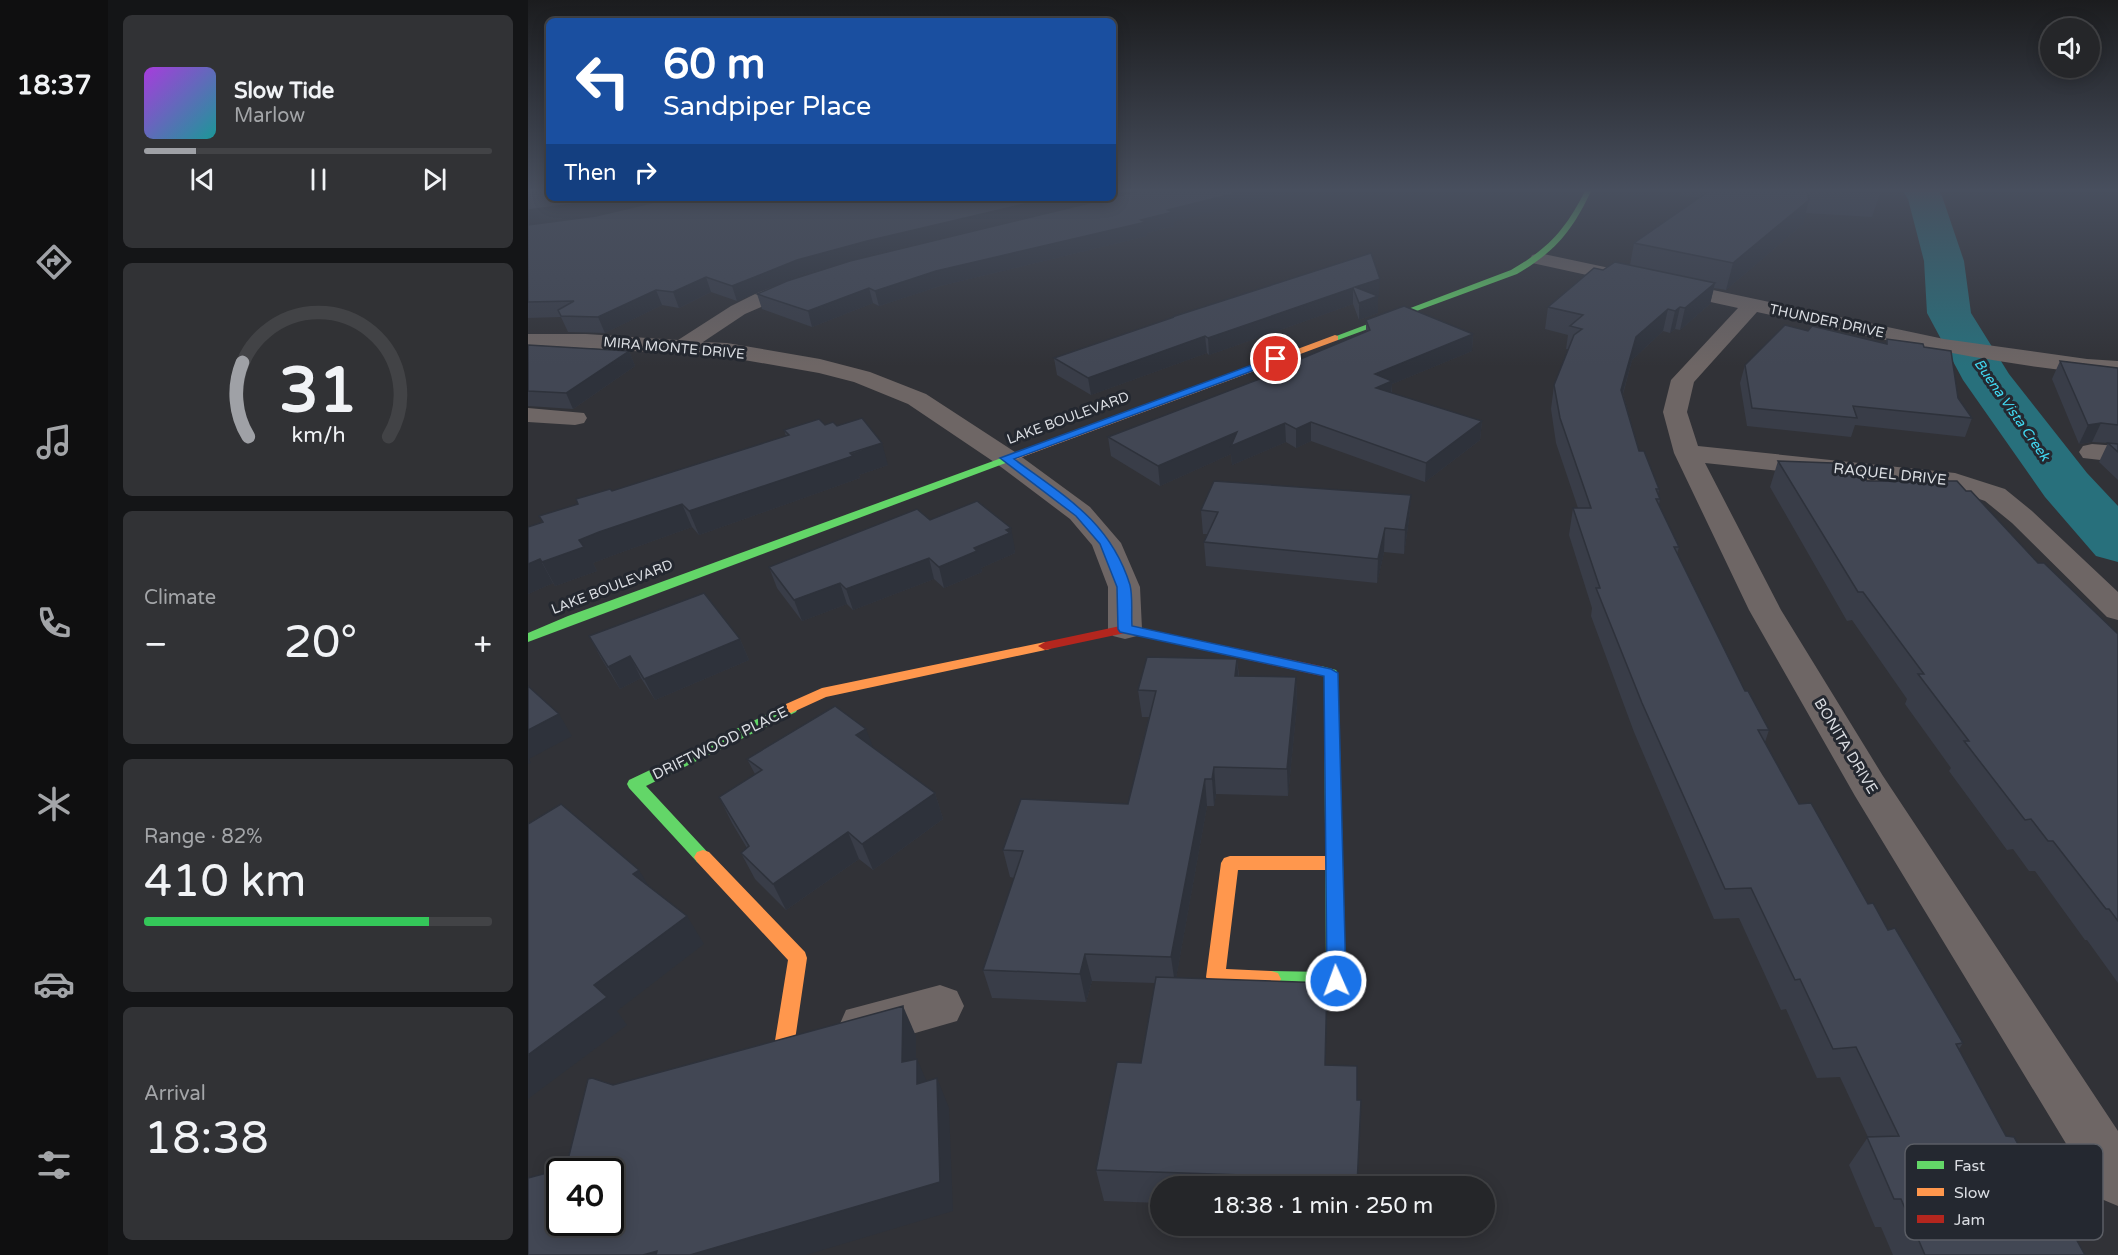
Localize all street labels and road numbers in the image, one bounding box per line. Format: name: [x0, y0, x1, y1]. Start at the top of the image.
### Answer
street label: THUNDER DRIVE: [1768, 301, 1886, 342]
street label: MIRA MONTE DRIVE: [603, 333, 745, 363]
street label: LAKE BOULEVARD: [1005, 388, 1131, 448]
street label: RAQUEL DRIVE: [1833, 459, 1947, 489]
street label: LAKE BOULEVARD: [549, 556, 675, 618]
street label: BONITA DRIVE: [1810, 695, 1882, 797]
street label: DRIFTWOOD PLACE: [649, 702, 791, 784]

